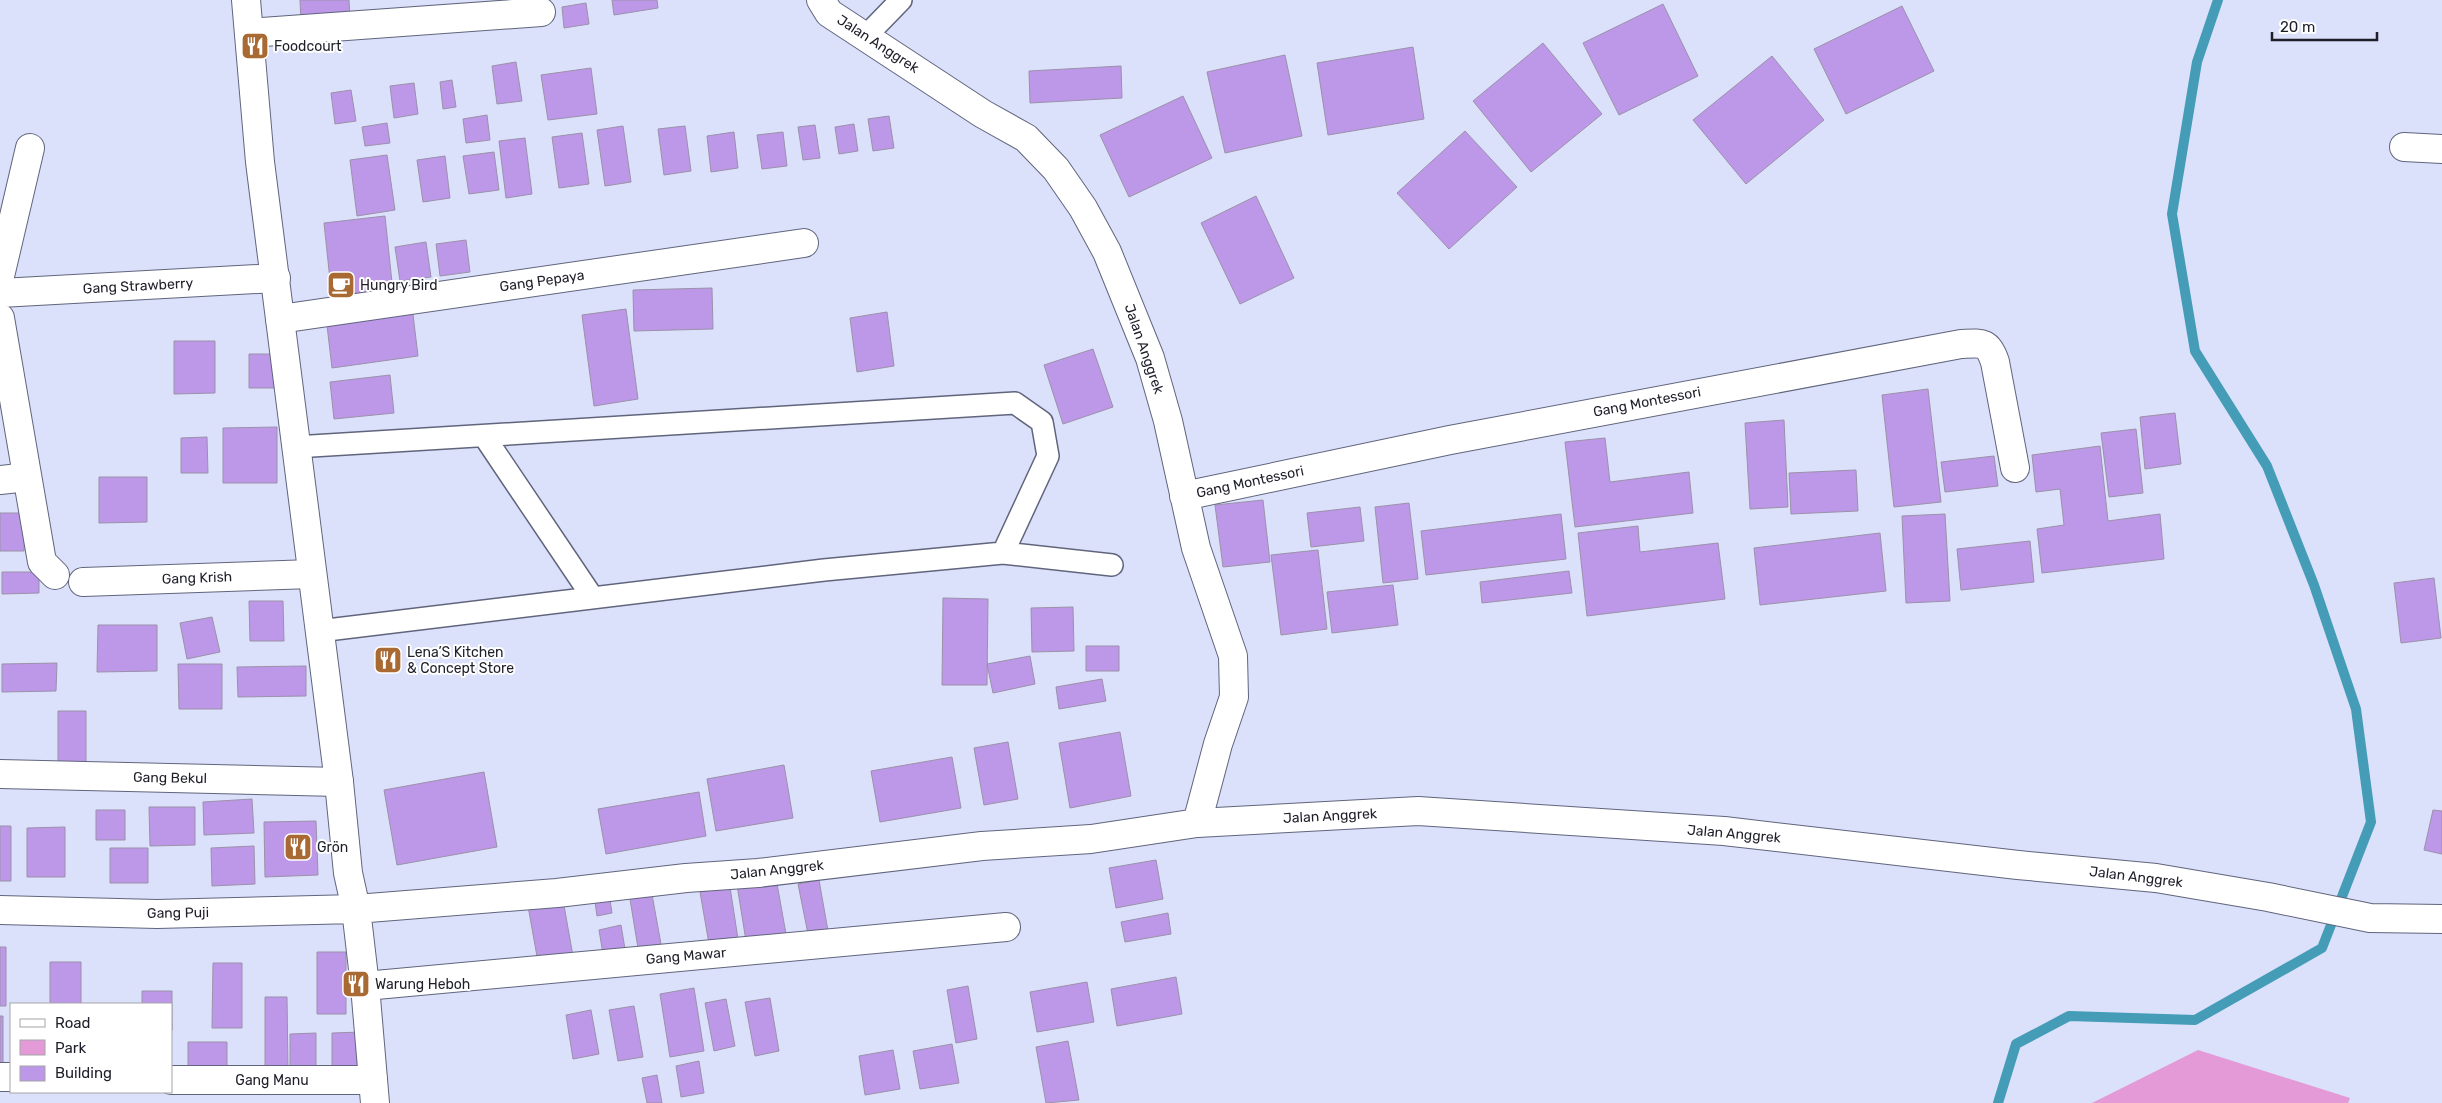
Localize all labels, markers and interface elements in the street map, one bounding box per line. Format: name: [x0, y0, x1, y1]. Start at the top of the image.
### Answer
scale bar: [2272, 10, 2377, 42]
street label: Jalan Anggrek: [834, 11, 923, 77]
text: 20 m: [2280, 18, 2315, 36]
restaurant icon: Foodcourt: [240, 31, 270, 61]
place label: Foodcourt: [274, 38, 342, 55]
street label: Gang Pepaya: [499, 267, 585, 295]
cafe icon: Hungry Bird: [326, 270, 356, 300]
street label: Gang Strawberry: [82, 275, 194, 297]
place label: Hungry Bird: [360, 277, 438, 294]
street label: Jalan Anggrek: [1121, 302, 1168, 397]
street label: Gang Montessori: [1592, 383, 1702, 421]
street label: Gang Montessori: [1195, 462, 1305, 502]
street label: Gang Krish: [162, 568, 232, 588]
place label: Lena’S Kitchen & Concept Store: [407, 644, 514, 677]
restaurant icon: Lena’S Kitchen & Concept Store: [373, 645, 403, 675]
street label: Gang Bekul: [133, 769, 207, 787]
street label: Jalan Anggrek: [1283, 805, 1378, 827]
street label: Jalan Anggrek: [1686, 821, 1782, 847]
restaurant icon: Grön: [283, 832, 313, 862]
place label: Grön: [317, 839, 348, 856]
street label: Jalan Anggrek: [729, 857, 825, 883]
street label: Jalan Anggrek: [2088, 863, 2184, 891]
street label: Gang Puji: [147, 904, 209, 922]
street label: Gang Mawar: [645, 944, 727, 968]
restaurant icon: Warung Heboh: [341, 969, 371, 999]
place label: Warung Heboh: [375, 976, 470, 993]
legend: [10, 1003, 172, 1093]
text: Road: [55, 1014, 91, 1032]
text: Park: [55, 1039, 86, 1057]
text: Building: [55, 1064, 112, 1082]
street label: Gang Manu: [235, 1072, 309, 1089]

